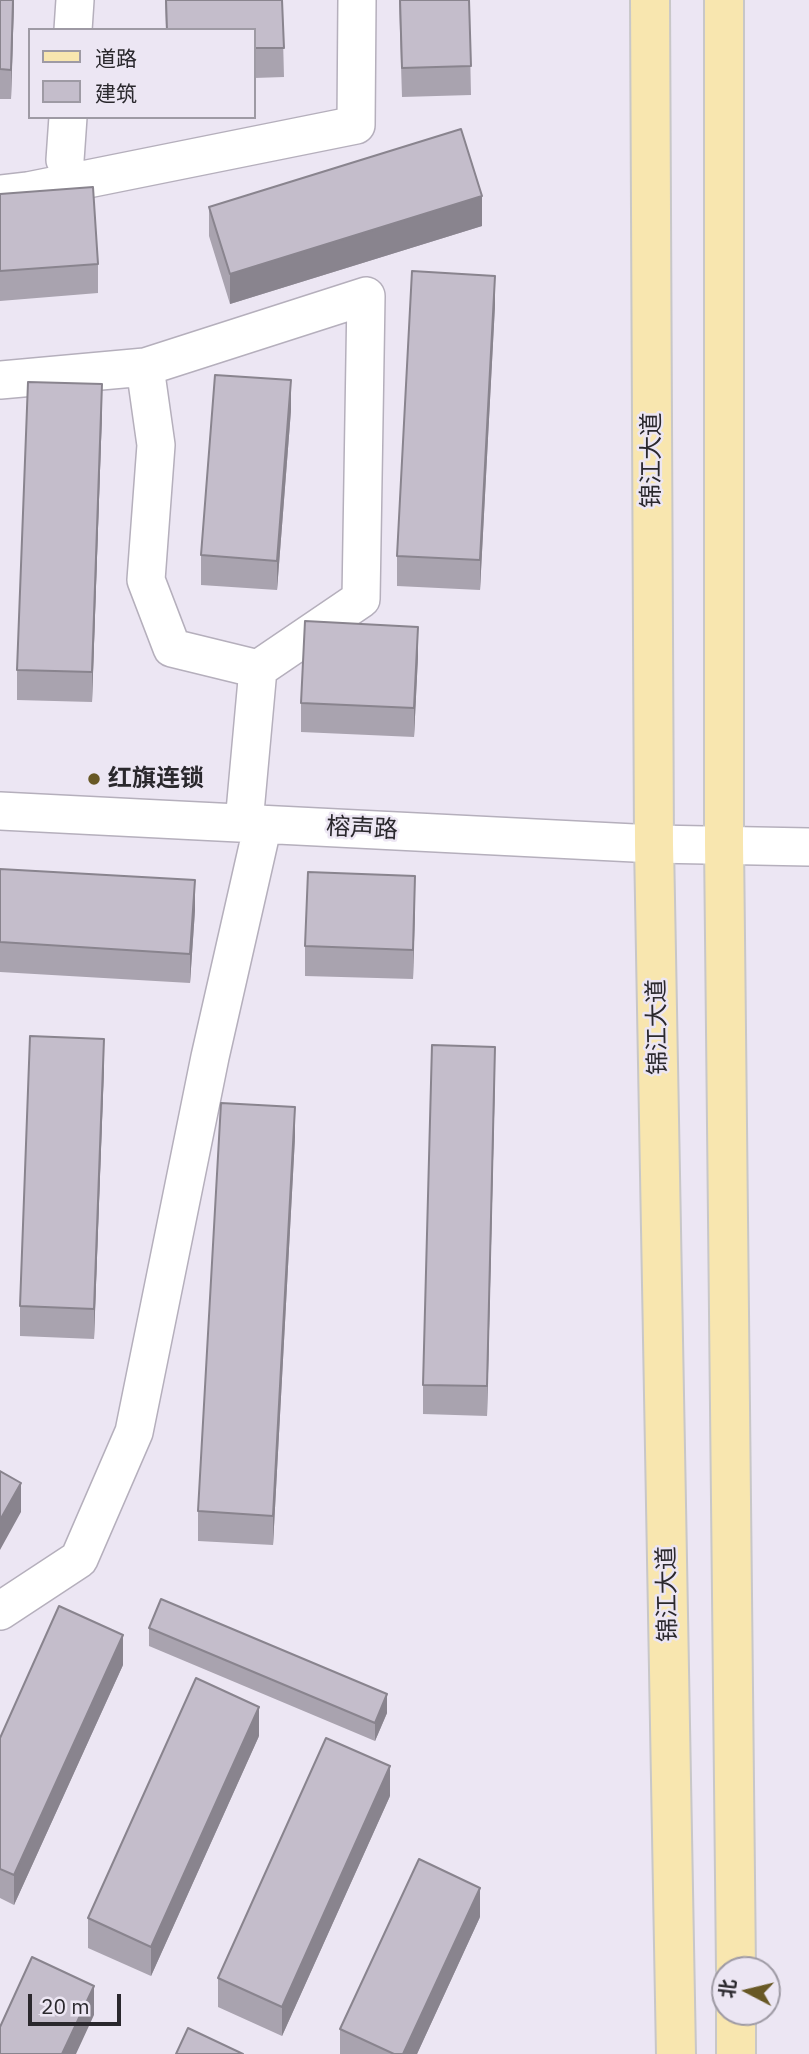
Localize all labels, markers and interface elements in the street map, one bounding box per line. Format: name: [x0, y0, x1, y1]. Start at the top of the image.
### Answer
legend: [28, 28, 256, 119]
text: 道路: [95, 44, 137, 72]
text: 建筑: [95, 79, 137, 107]
street label: 锦江大道: [638, 412, 666, 508]
place label: 红旗连锁: [108, 765, 204, 793]
marker: 红旗连锁: [86, 771, 102, 787]
street label: 榕声路: [325, 813, 399, 845]
street label: 锦江大道: [643, 979, 673, 1075]
street label: 锦江大道: [653, 1546, 683, 1642]
north arrow: [711, 1956, 781, 2026]
text: 北: [714, 1978, 740, 2000]
scale bar: [32, 1980, 124, 2024]
text: 20 m: [41, 1992, 90, 2020]

